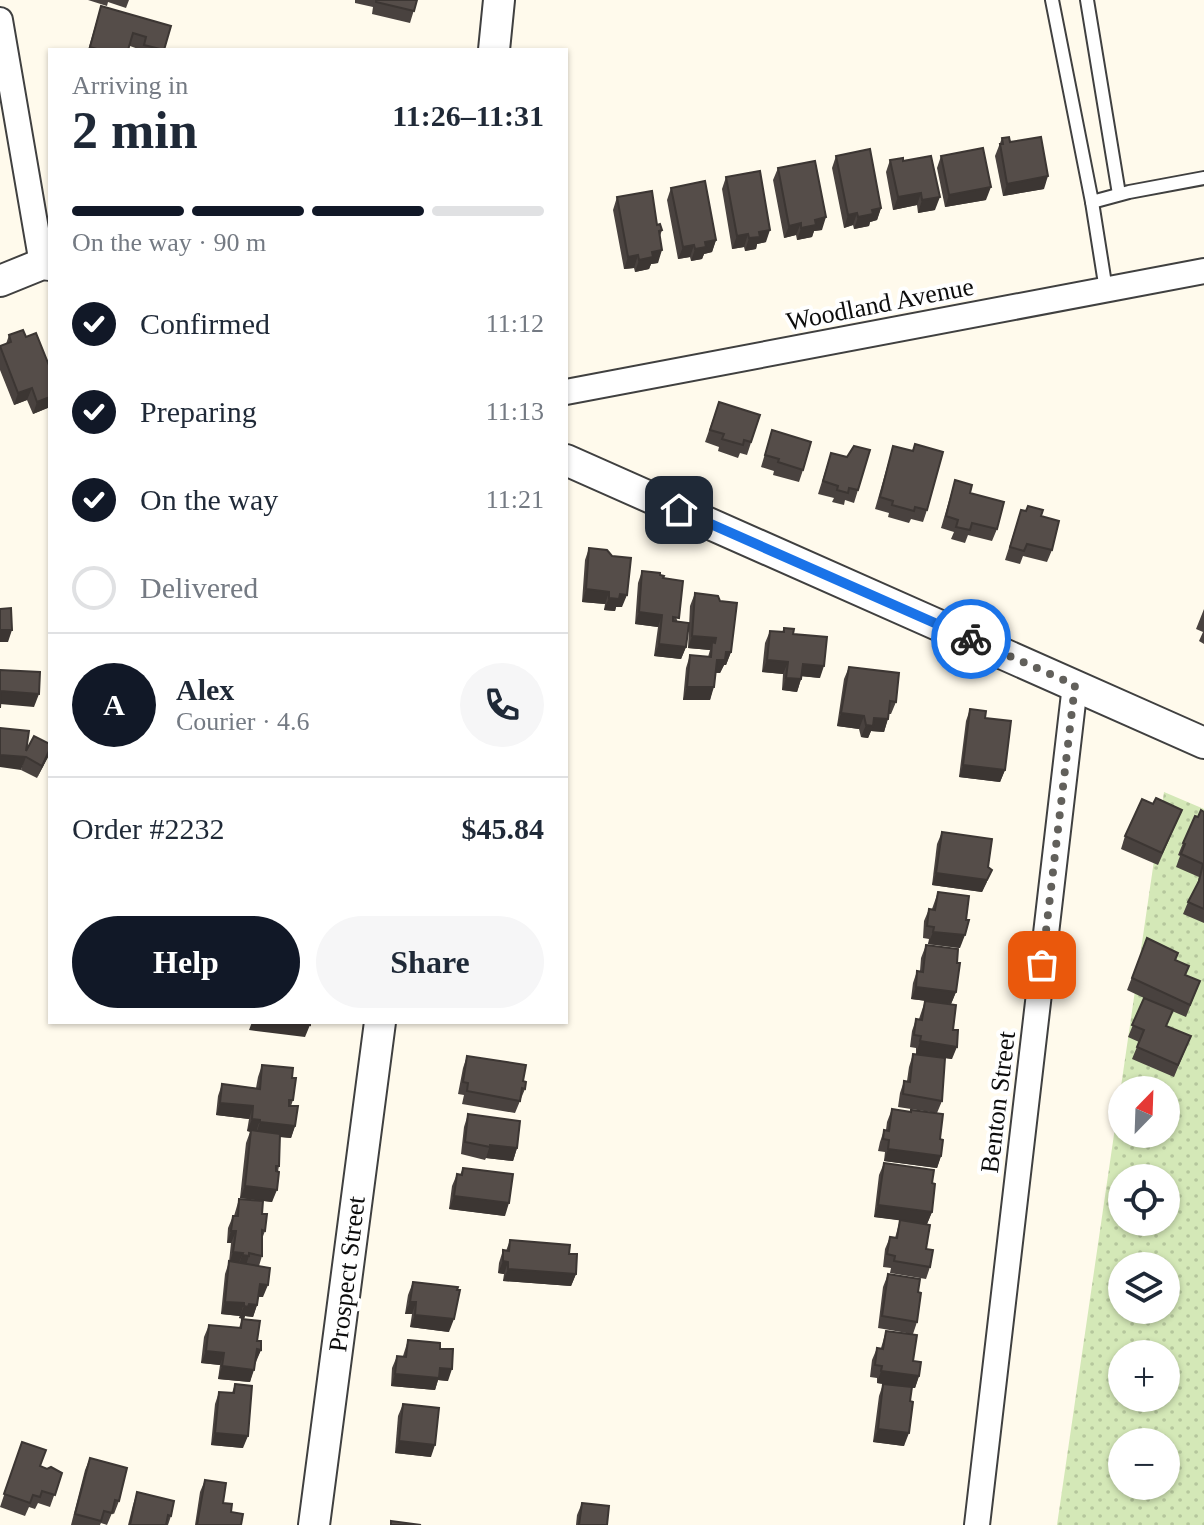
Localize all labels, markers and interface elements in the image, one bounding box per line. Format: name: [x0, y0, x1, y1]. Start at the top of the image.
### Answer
text: Arriving in: [72, 71, 188, 100]
text: 11:26–11:31: [392, 99, 544, 132]
text: 2 min: [72, 102, 198, 159]
text: On the way · 90 m: [72, 228, 266, 257]
street label: Woodland Avenue: [784, 272, 976, 336]
icon: check: [72, 302, 116, 346]
text: Confirmed: [140, 307, 270, 340]
text: 11:12: [486, 309, 544, 338]
icon: check: [72, 390, 116, 434]
text: Preparing: [140, 395, 257, 428]
text: 11:13: [486, 397, 544, 426]
pin: [645, 476, 713, 544]
icon: check: [72, 478, 116, 522]
text: On the way: [140, 483, 278, 516]
text: 11:21: [486, 485, 544, 514]
icon: home: [657, 488, 701, 532]
text: Delivered: [140, 571, 258, 604]
courier: [931, 599, 1011, 679]
icon: bike: [949, 617, 993, 661]
button: phone: [460, 663, 544, 747]
text: Alex: [176, 673, 234, 706]
text: A: [103, 688, 125, 721]
text: Courier · 4.6: [176, 707, 310, 736]
text: Order #2232: [72, 812, 224, 845]
text: $45.84: [462, 812, 544, 845]
button: Help: [72, 916, 300, 1008]
button: Share: [316, 916, 544, 1008]
pin: [1008, 931, 1076, 999]
icon: bag: [1020, 943, 1064, 987]
street label: Benton Street: [975, 1029, 1021, 1174]
north arrow: [1108, 1076, 1180, 1148]
map controls: [1108, 1076, 1180, 1500]
button: locate: [1108, 1164, 1180, 1236]
street label: Prospect Street: [323, 1194, 371, 1354]
button: layers: [1108, 1252, 1180, 1324]
button: +: [1108, 1340, 1180, 1412]
button: −: [1108, 1428, 1180, 1500]

